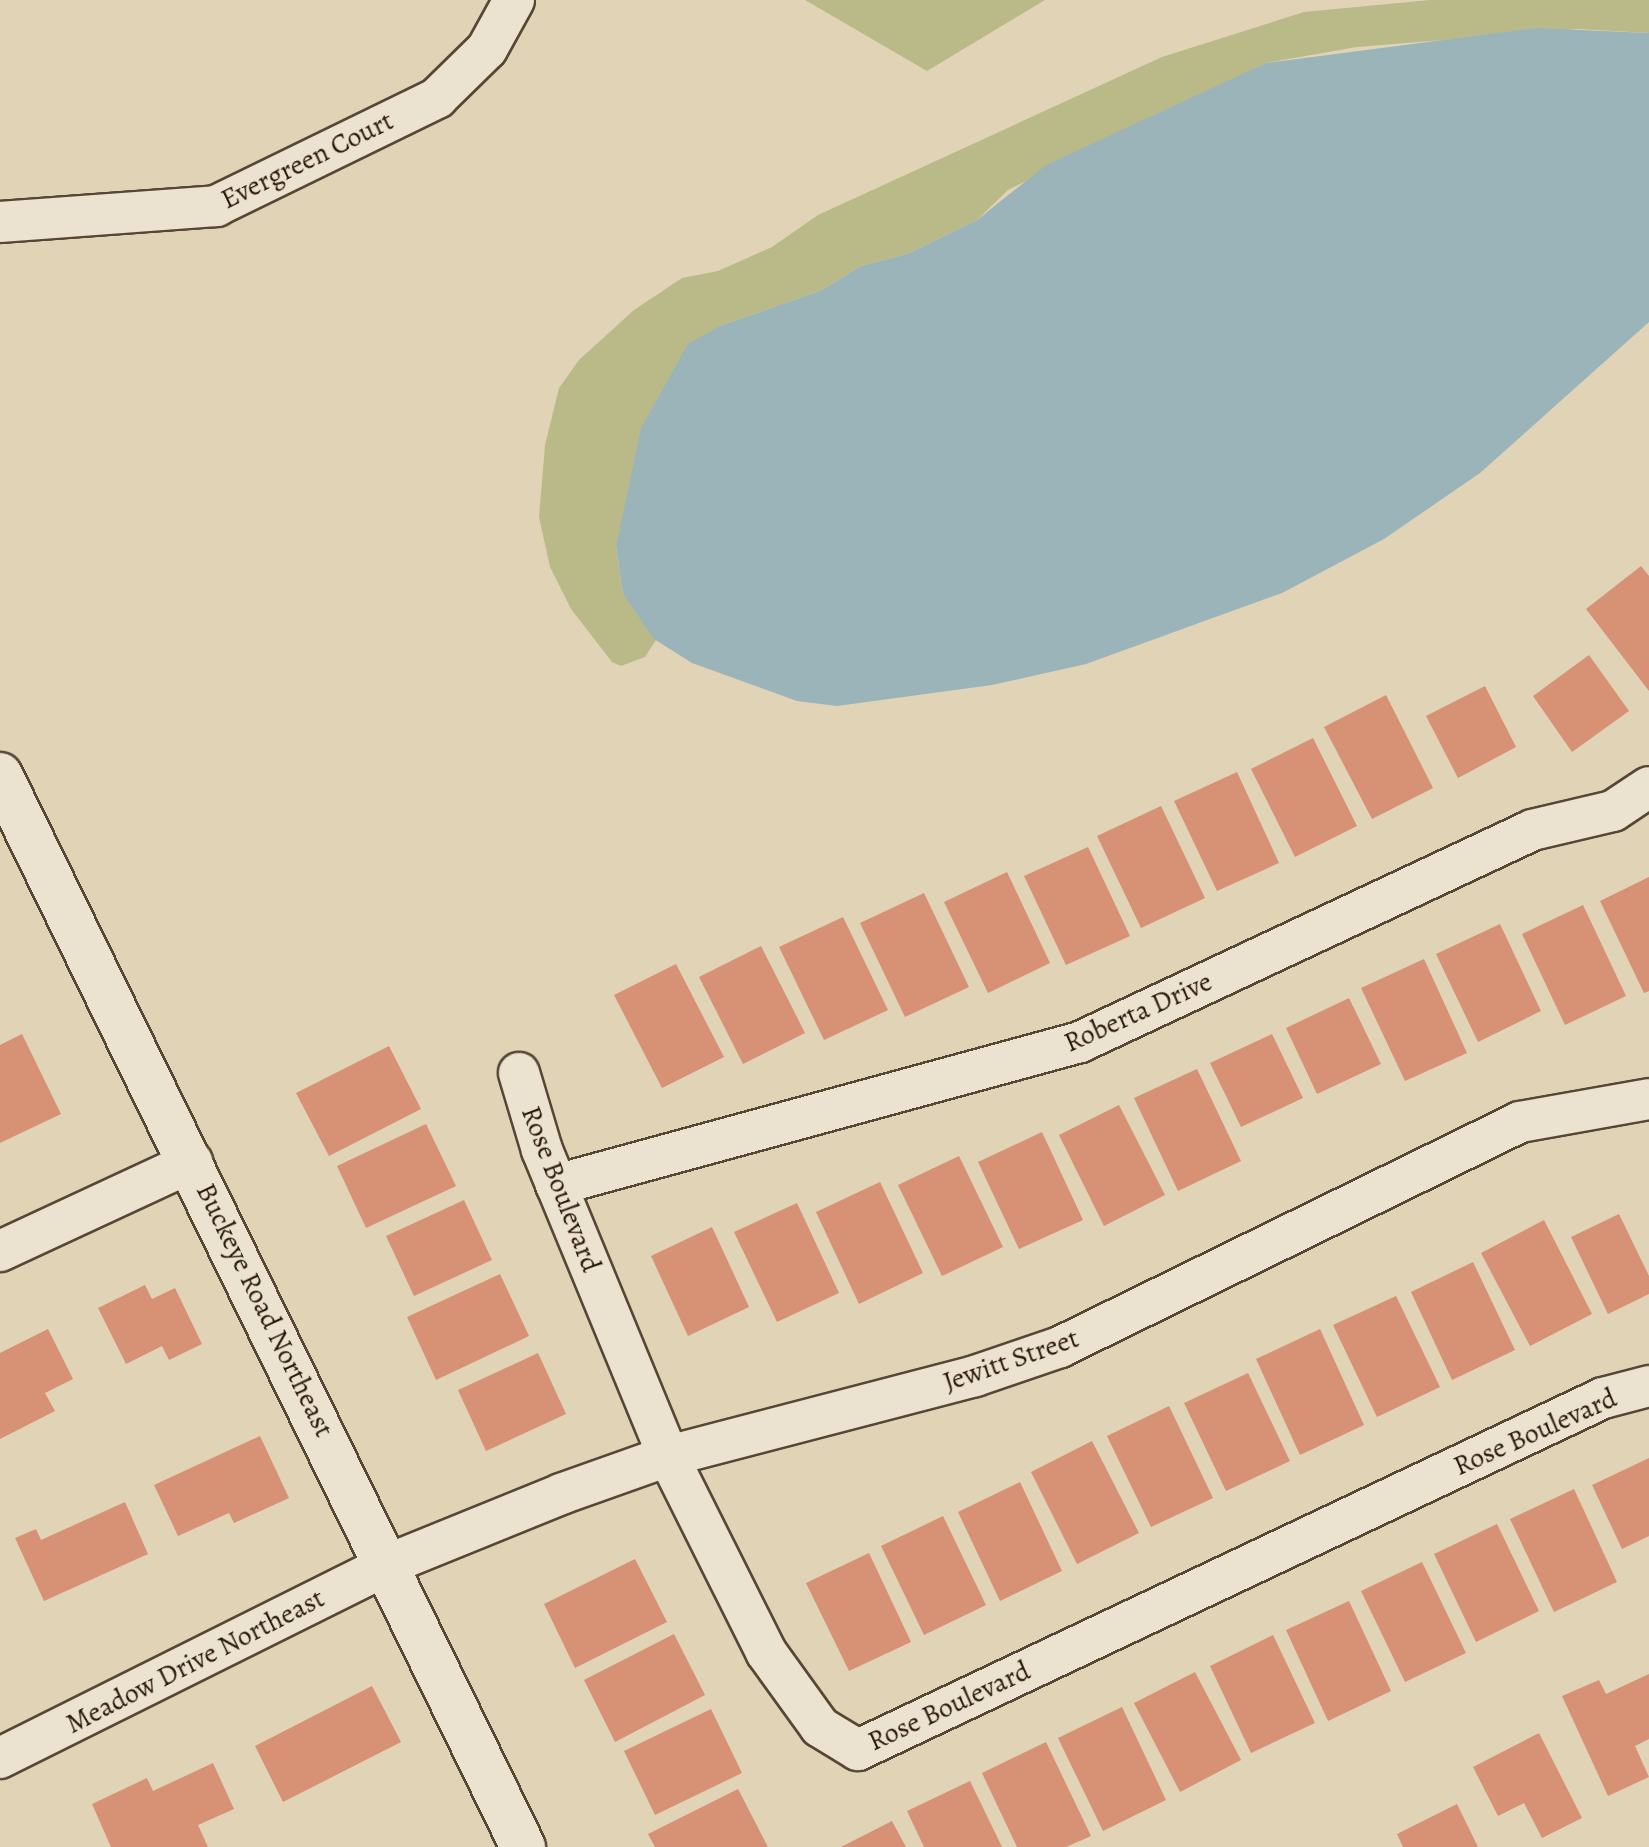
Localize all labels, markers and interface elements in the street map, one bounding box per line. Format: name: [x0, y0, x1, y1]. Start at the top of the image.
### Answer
street label: Evergreen Court: [215, 104, 399, 216]
street label: Roberta Drive: [1059, 964, 1217, 1060]
street label: Rose Boulevard: [514, 1101, 608, 1277]
street label: Buckeye Road Northeast: [189, 1178, 341, 1442]
street label: Jewitt Street: [939, 1321, 1083, 1399]
street label: Rose Boulevard: [1448, 1381, 1622, 1483]
street label: Meadow Drive Northeast: [60, 1581, 330, 1741]
street label: Rose Boulevard: [863, 1654, 1035, 1758]

